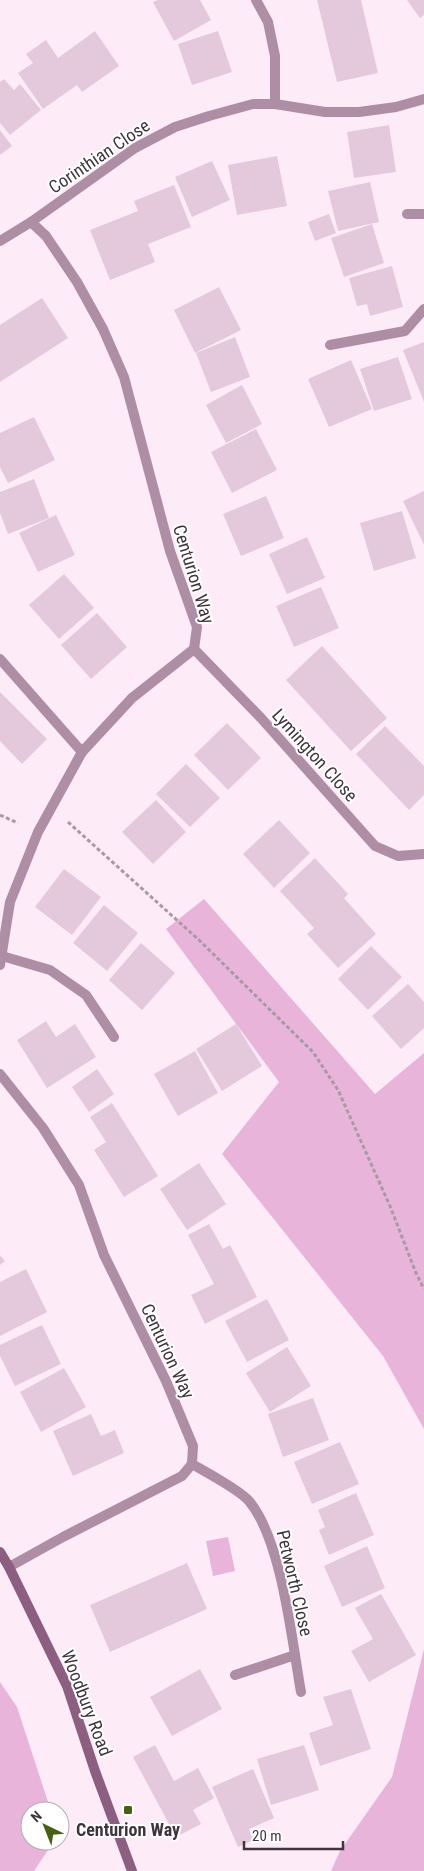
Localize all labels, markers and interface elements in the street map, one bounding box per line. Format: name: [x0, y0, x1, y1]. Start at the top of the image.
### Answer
street label: Corinthian Close: [45, 115, 153, 197]
street label: Centurion Way: [169, 522, 219, 626]
street label: Lymington Close: [268, 704, 362, 806]
street label: Centurion Way: [137, 1300, 199, 1402]
street label: Petworth Close: [273, 1528, 317, 1638]
street label: Woodbury Road: [57, 1647, 117, 1759]
north arrow: [20, 1801, 70, 1851]
marker: Centurion Way: [122, 1804, 134, 1816]
text: N: [28, 1808, 45, 1825]
scale bar: [244, 1818, 343, 1850]
place label: Centurion Way: [76, 1819, 180, 1840]
text: 20 m: [252, 1827, 282, 1845]

